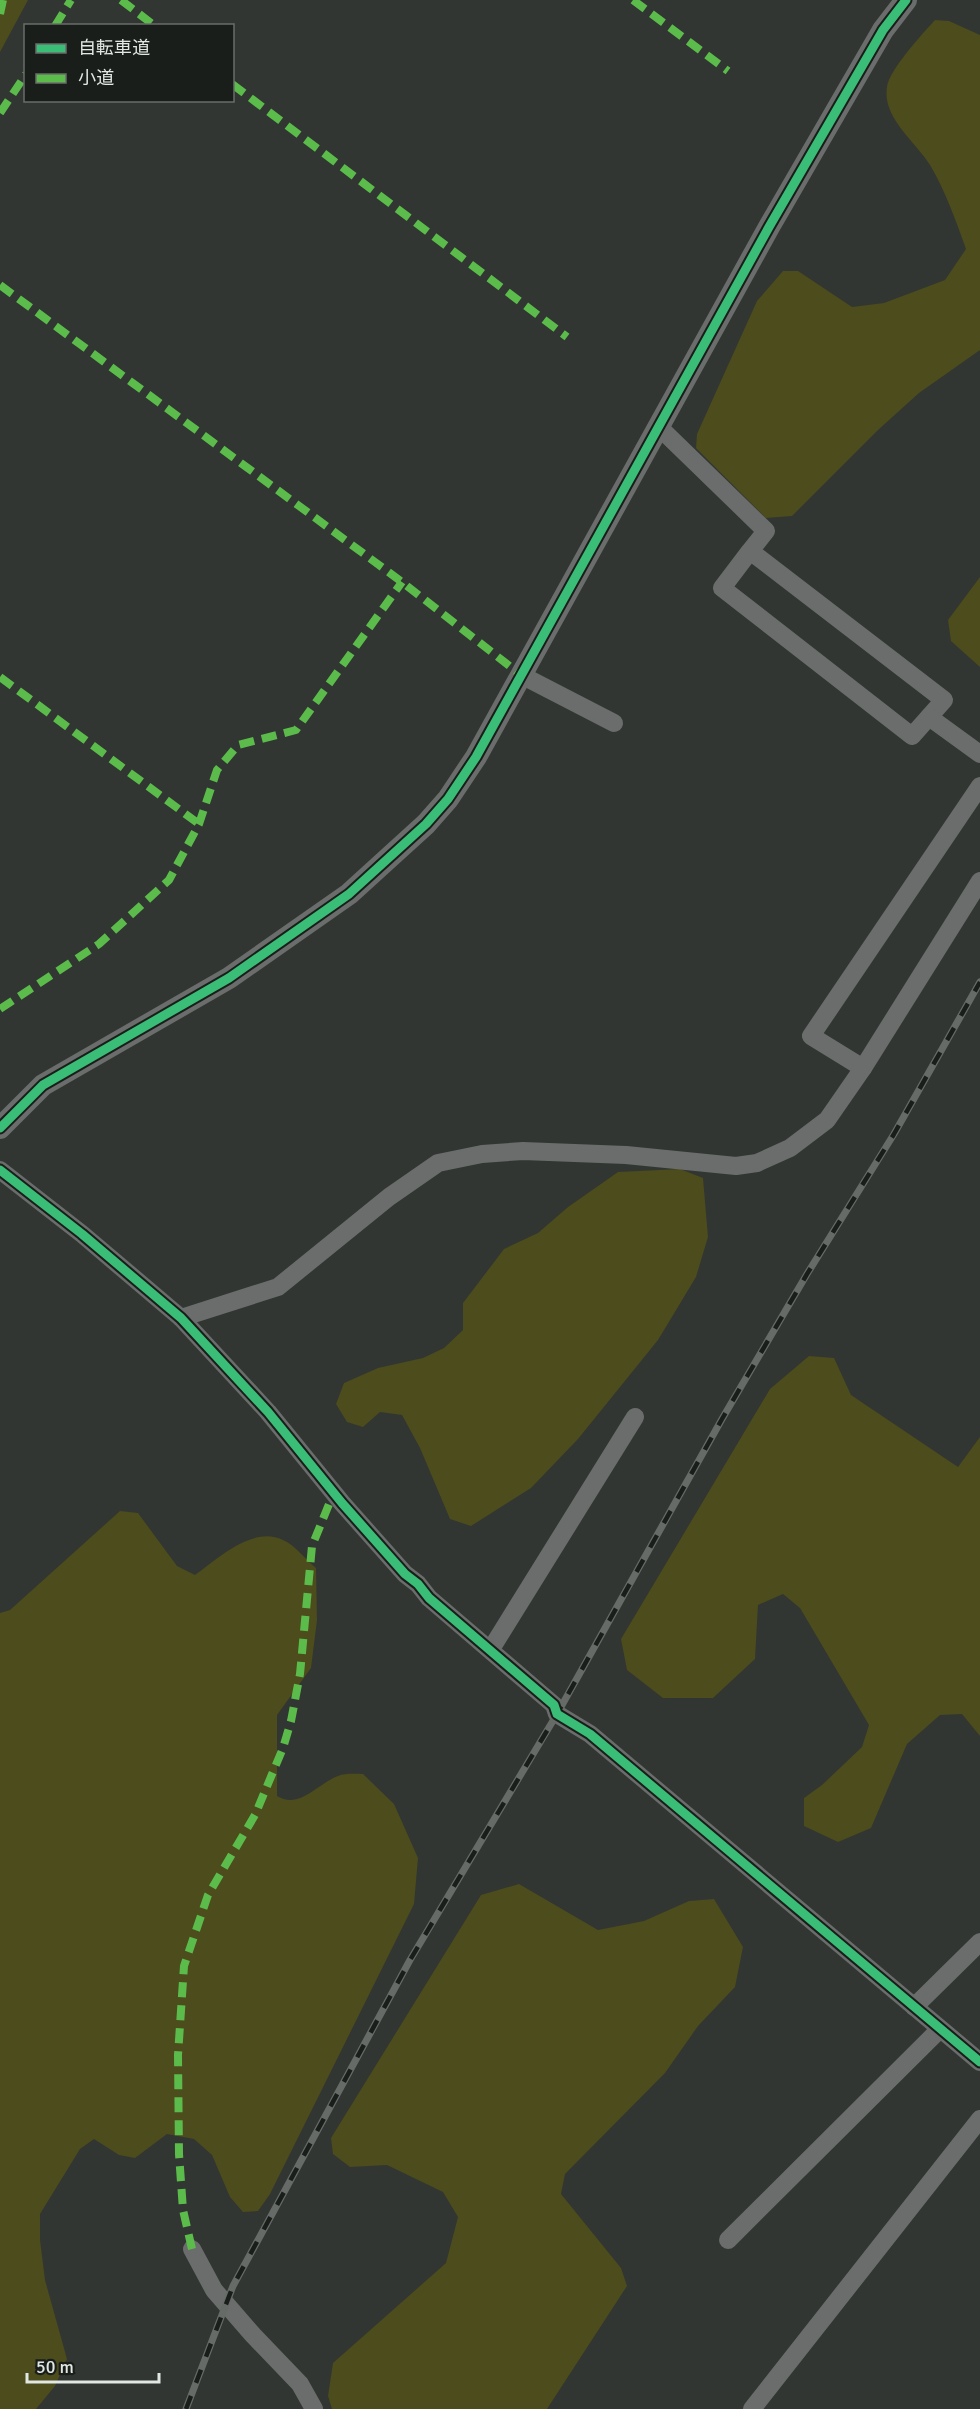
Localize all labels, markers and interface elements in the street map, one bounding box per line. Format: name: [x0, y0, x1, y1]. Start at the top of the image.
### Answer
legend: [24, 24, 234, 102]
text: 自転車道: [78, 37, 150, 59]
text: 小道: [78, 67, 114, 89]
scale bar: [27, 2346, 159, 2384]
text: 50 m: [36, 2356, 74, 2378]

